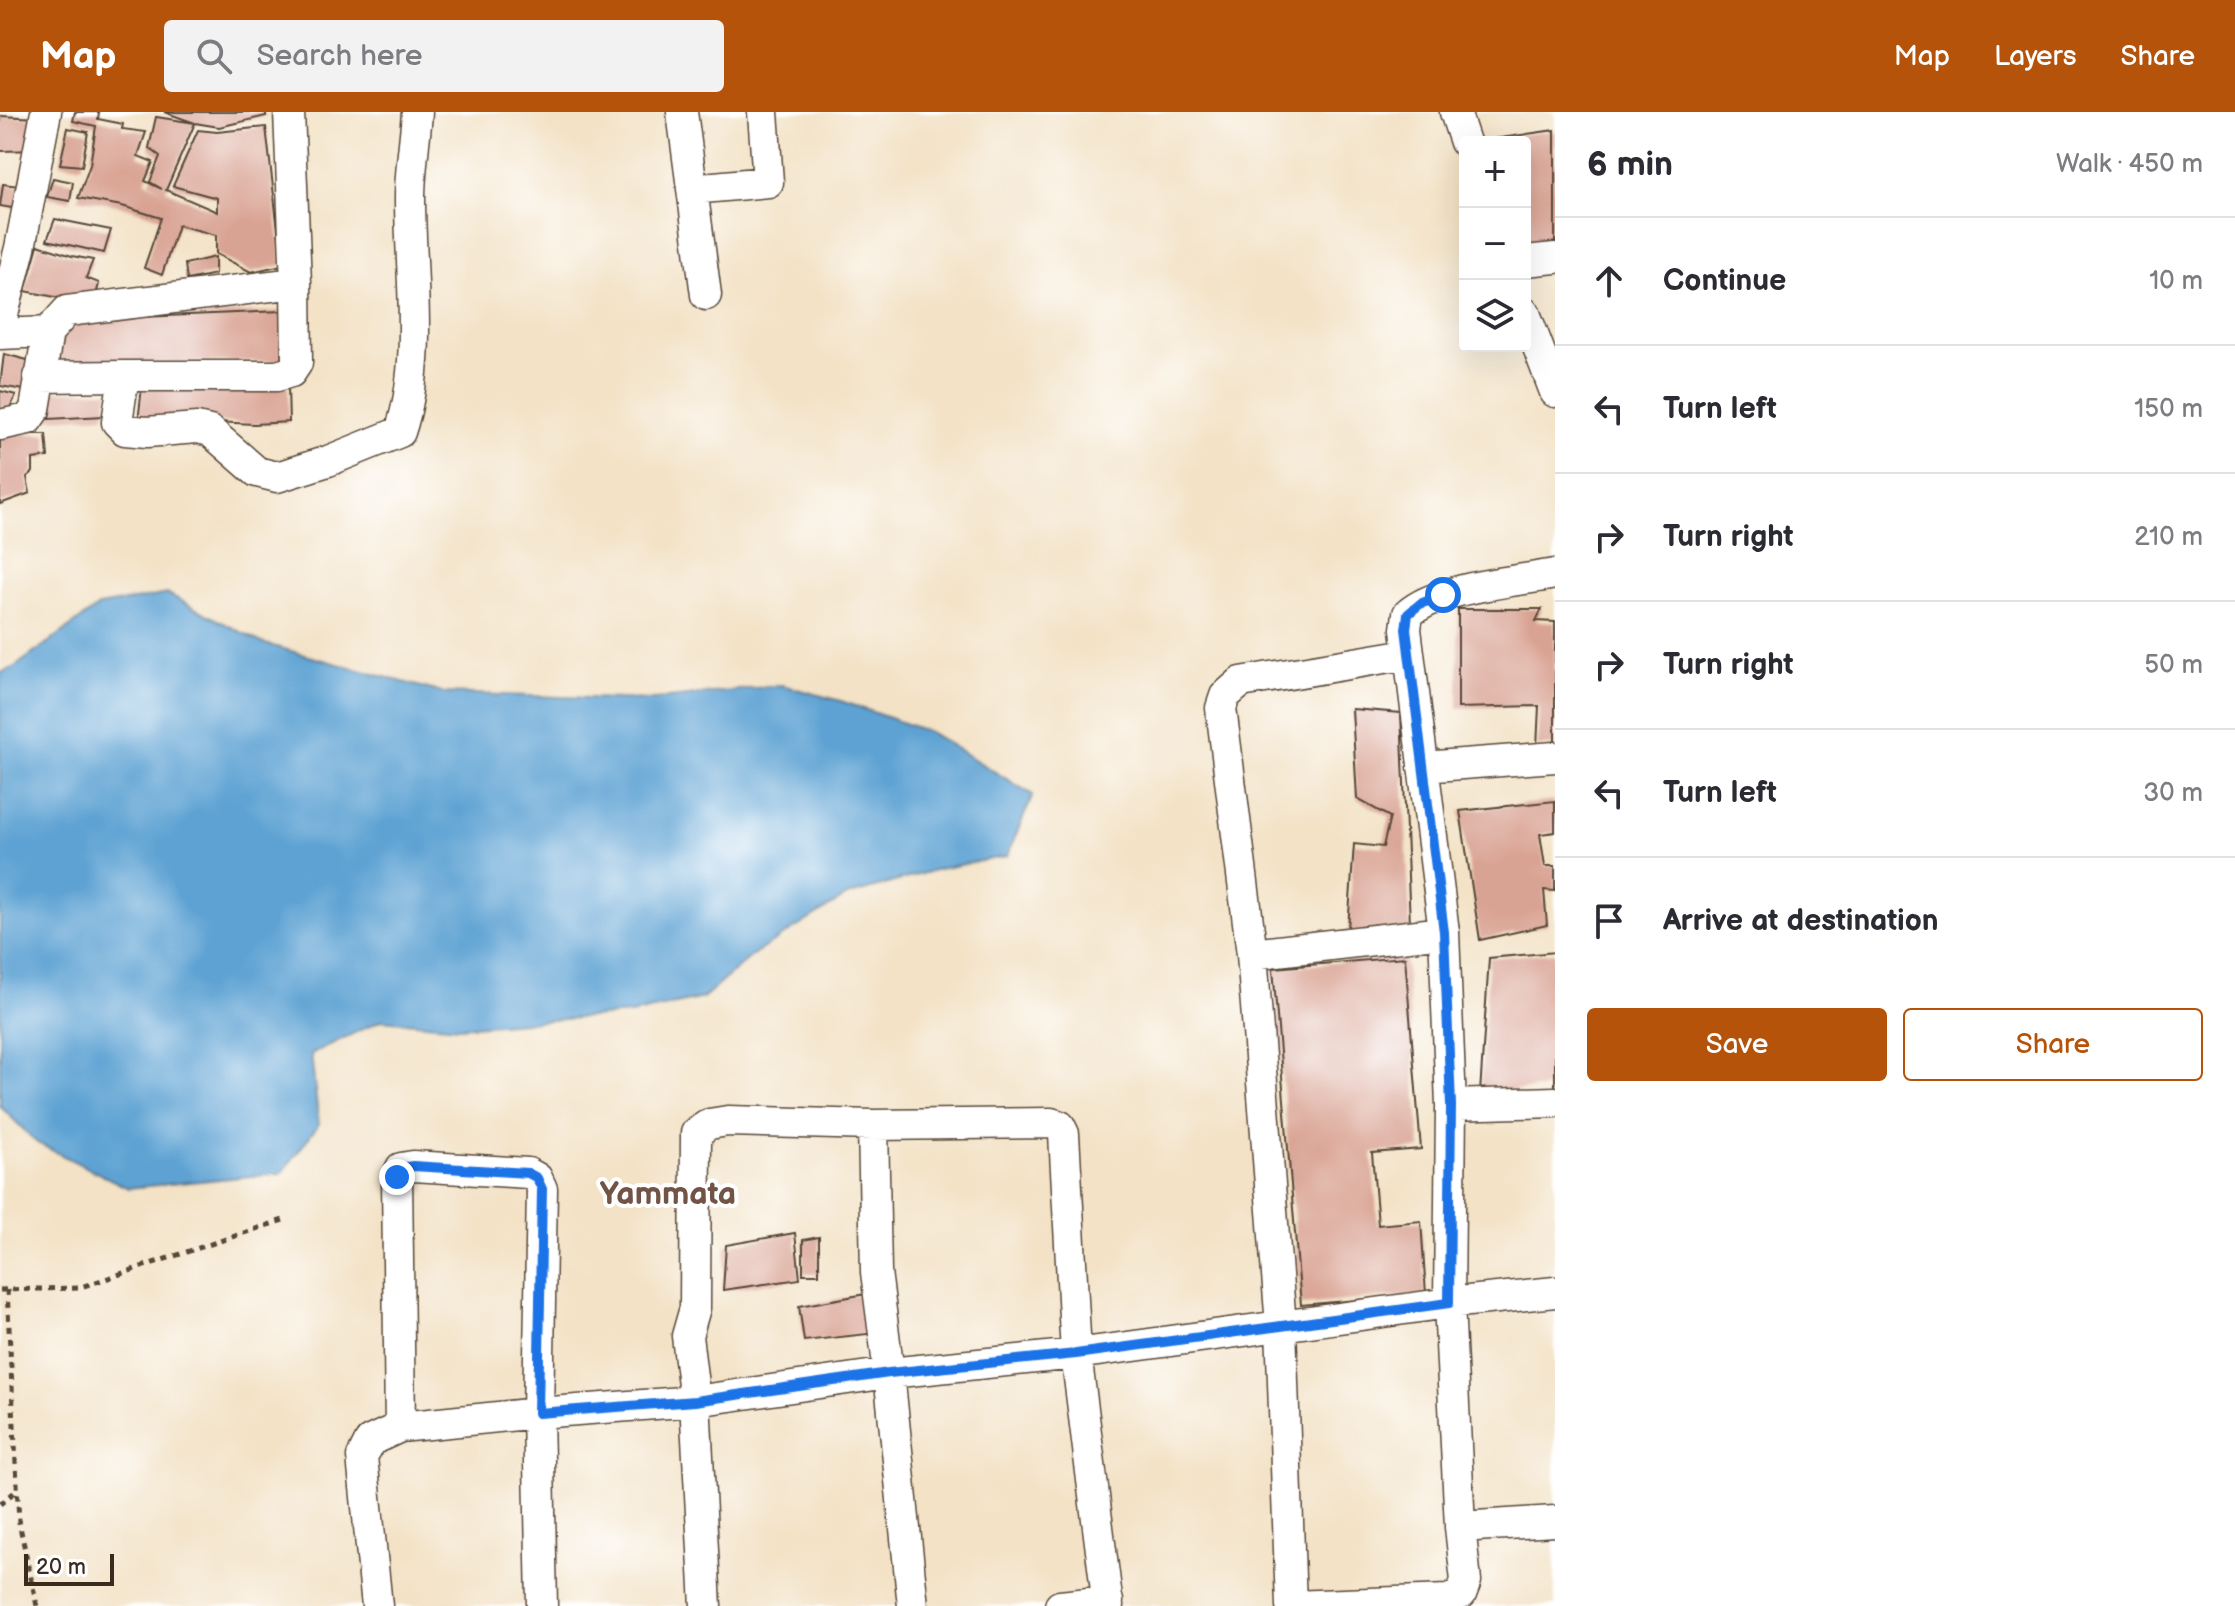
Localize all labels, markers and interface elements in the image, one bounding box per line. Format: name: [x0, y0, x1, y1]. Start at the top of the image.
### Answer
search box: [164, 20, 724, 92]
text: Map: [40, 34, 116, 79]
icon: search: [192, 34, 236, 78]
text: Search here: [256, 38, 423, 74]
text: Map: [1894, 40, 1950, 73]
text: Layers: [1994, 40, 2077, 73]
text: Share: [2121, 40, 2195, 73]
map controls: [1459, 136, 1531, 352]
button: +: [1459, 136, 1531, 208]
text: 6 min: [1587, 144, 1673, 185]
text: Walk · 450 m: [2056, 149, 2203, 180]
button: −: [1459, 208, 1531, 280]
icon: ahead: [1587, 259, 1631, 303]
text: Continue: [1663, 263, 1786, 299]
text: 10 m: [2149, 266, 2203, 297]
button: layers: [1459, 280, 1531, 352]
icon: left: [1587, 387, 1631, 431]
text: Turn left: [1663, 391, 1777, 427]
text: 150 m: [2134, 394, 2203, 425]
icon: right: [1587, 515, 1631, 559]
text: Turn right: [1663, 519, 1794, 555]
text: 210 m: [2134, 522, 2203, 553]
route start: [1425, 577, 1461, 613]
icon: right: [1587, 643, 1631, 687]
text: Turn right: [1663, 647, 1794, 683]
text: 50 m: [2144, 650, 2203, 681]
icon: left: [1587, 771, 1631, 815]
text: Turn left: [1663, 775, 1777, 811]
text: 30 m: [2143, 778, 2203, 809]
icon: arrive: [1587, 899, 1631, 943]
text: Arrive at destination: [1663, 903, 1939, 939]
button: Save: [1587, 1008, 1887, 1081]
button: Share: [1903, 1008, 2203, 1081]
route end: [379, 1159, 415, 1195]
district label: Yammata: [600, 1175, 736, 1214]
scale bar: [24, 1550, 114, 1586]
text: 20 m: [36, 1554, 86, 1581]

